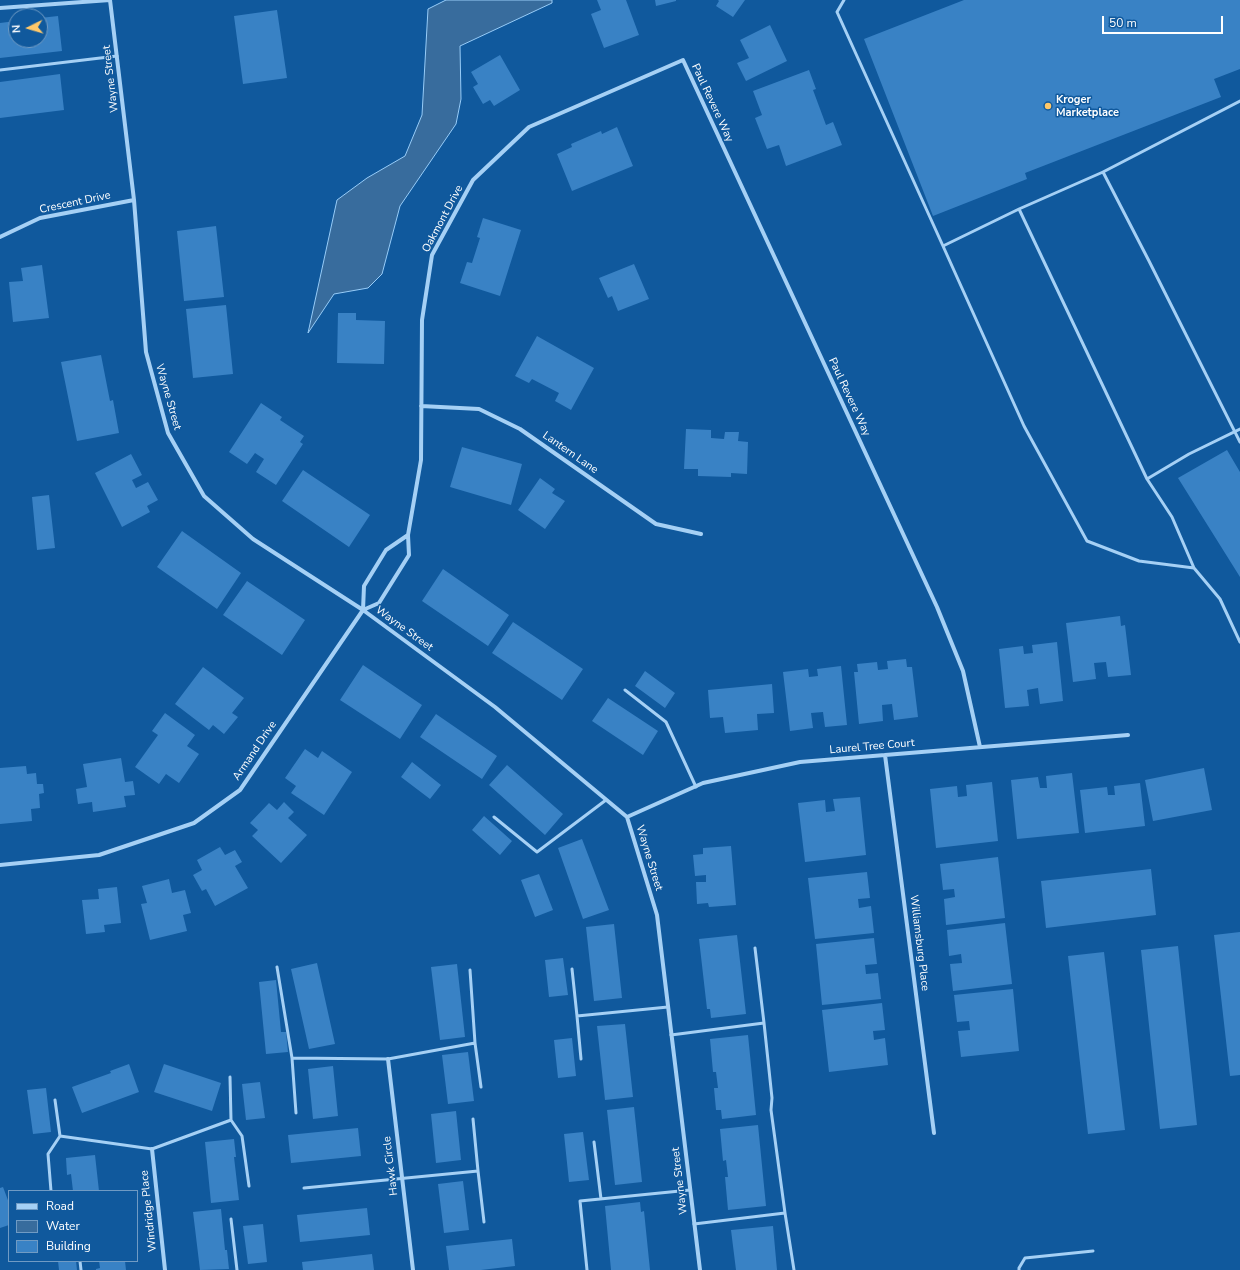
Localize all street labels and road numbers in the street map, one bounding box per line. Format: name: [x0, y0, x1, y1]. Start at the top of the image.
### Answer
street label: Wayne Street: [100, 45, 122, 113]
street label: Paul Revere Way: [688, 62, 736, 144]
street label: Oakmont Drive: [420, 183, 466, 255]
street label: Crescent Drive: [38, 189, 112, 217]
street label: Paul Revere Way: [825, 356, 873, 438]
street label: Wayne Street: [152, 363, 184, 431]
street label: Lantern Lane: [540, 429, 600, 477]
street label: Wayne Street: [373, 604, 435, 654]
street label: Armand Drive: [230, 719, 280, 783]
street label: Laurel Tree Court: [829, 737, 915, 757]
street label: Wayne Street: [633, 824, 665, 892]
street label: Williamsburg Place: [907, 894, 931, 992]
street label: Hawk Circle: [381, 1136, 401, 1196]
street label: Wayne Street: [669, 1147, 691, 1215]
street label: Windridge Place: [138, 1169, 160, 1253]

